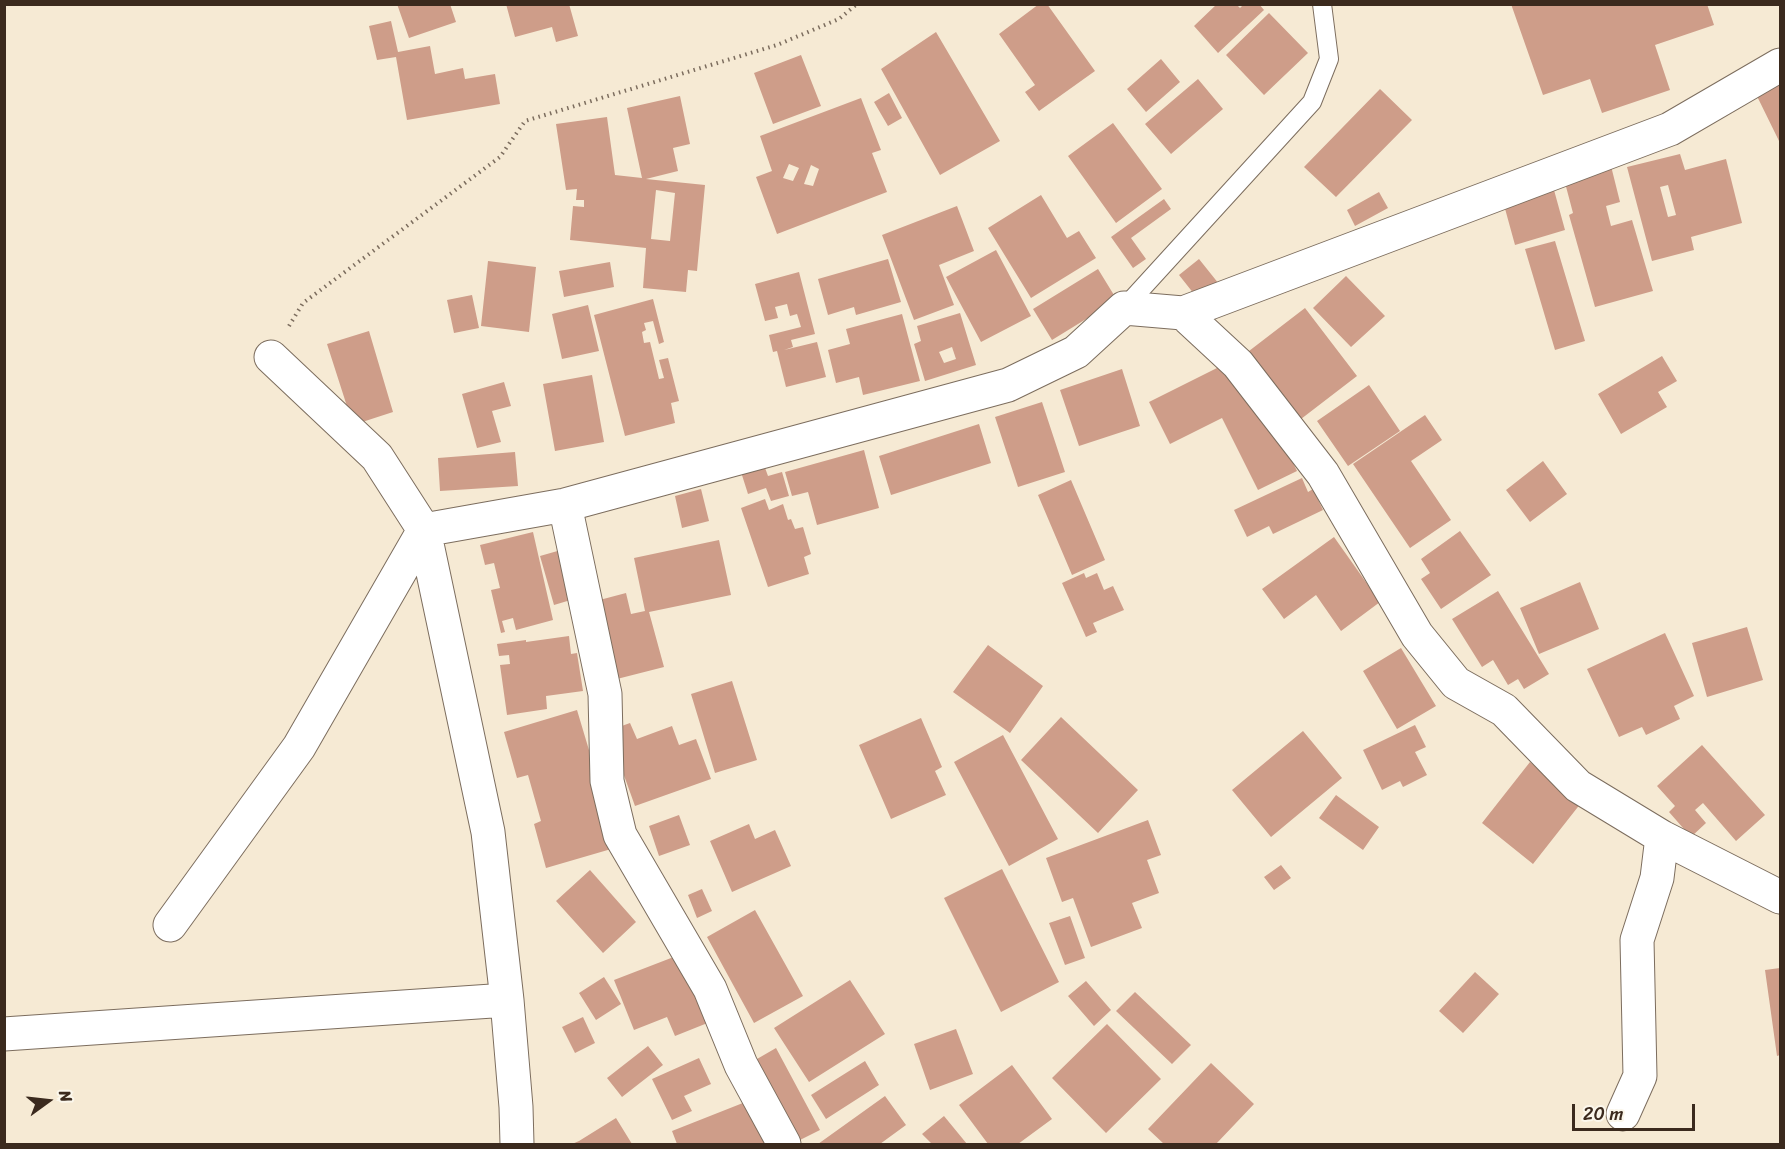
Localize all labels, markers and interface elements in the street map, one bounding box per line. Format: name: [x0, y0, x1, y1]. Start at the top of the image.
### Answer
north arrow: [18, 1071, 78, 1131]
text: N: [50, 1087, 81, 1105]
scale bar: [1575, 1092, 1698, 1130]
text: 20 m: [1583, 1098, 1623, 1130]

